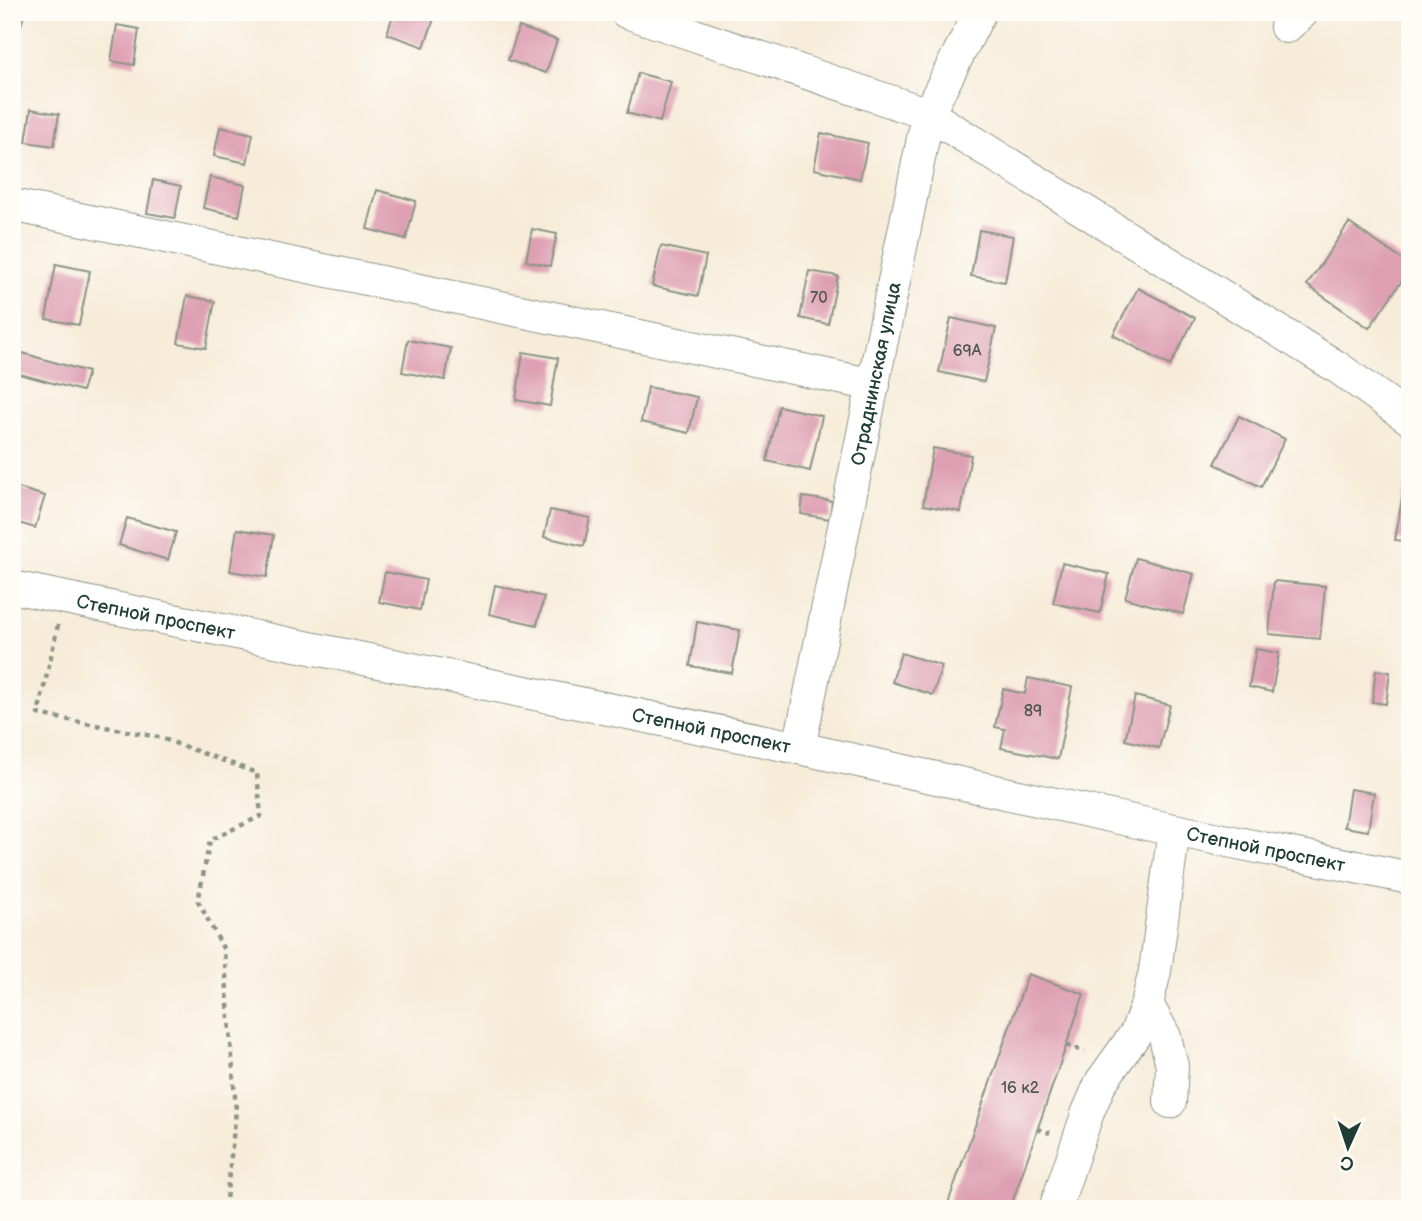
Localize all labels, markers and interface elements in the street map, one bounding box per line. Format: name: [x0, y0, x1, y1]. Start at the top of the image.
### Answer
street label: Отраднинская улица: [847, 280, 907, 468]
house number: 70: [810, 289, 828, 308]
house number: 69А: [953, 342, 982, 361]
street label: Степной проспект: [74, 590, 237, 645]
house number: 89: [1024, 702, 1042, 721]
street label: Степной проспект: [630, 704, 793, 759]
street label: Степной проспект: [1184, 823, 1347, 878]
house number: 16 к2: [1001, 1079, 1040, 1098]
north arrow: [1314, 1112, 1384, 1182]
text: С: [1340, 1151, 1354, 1174]

